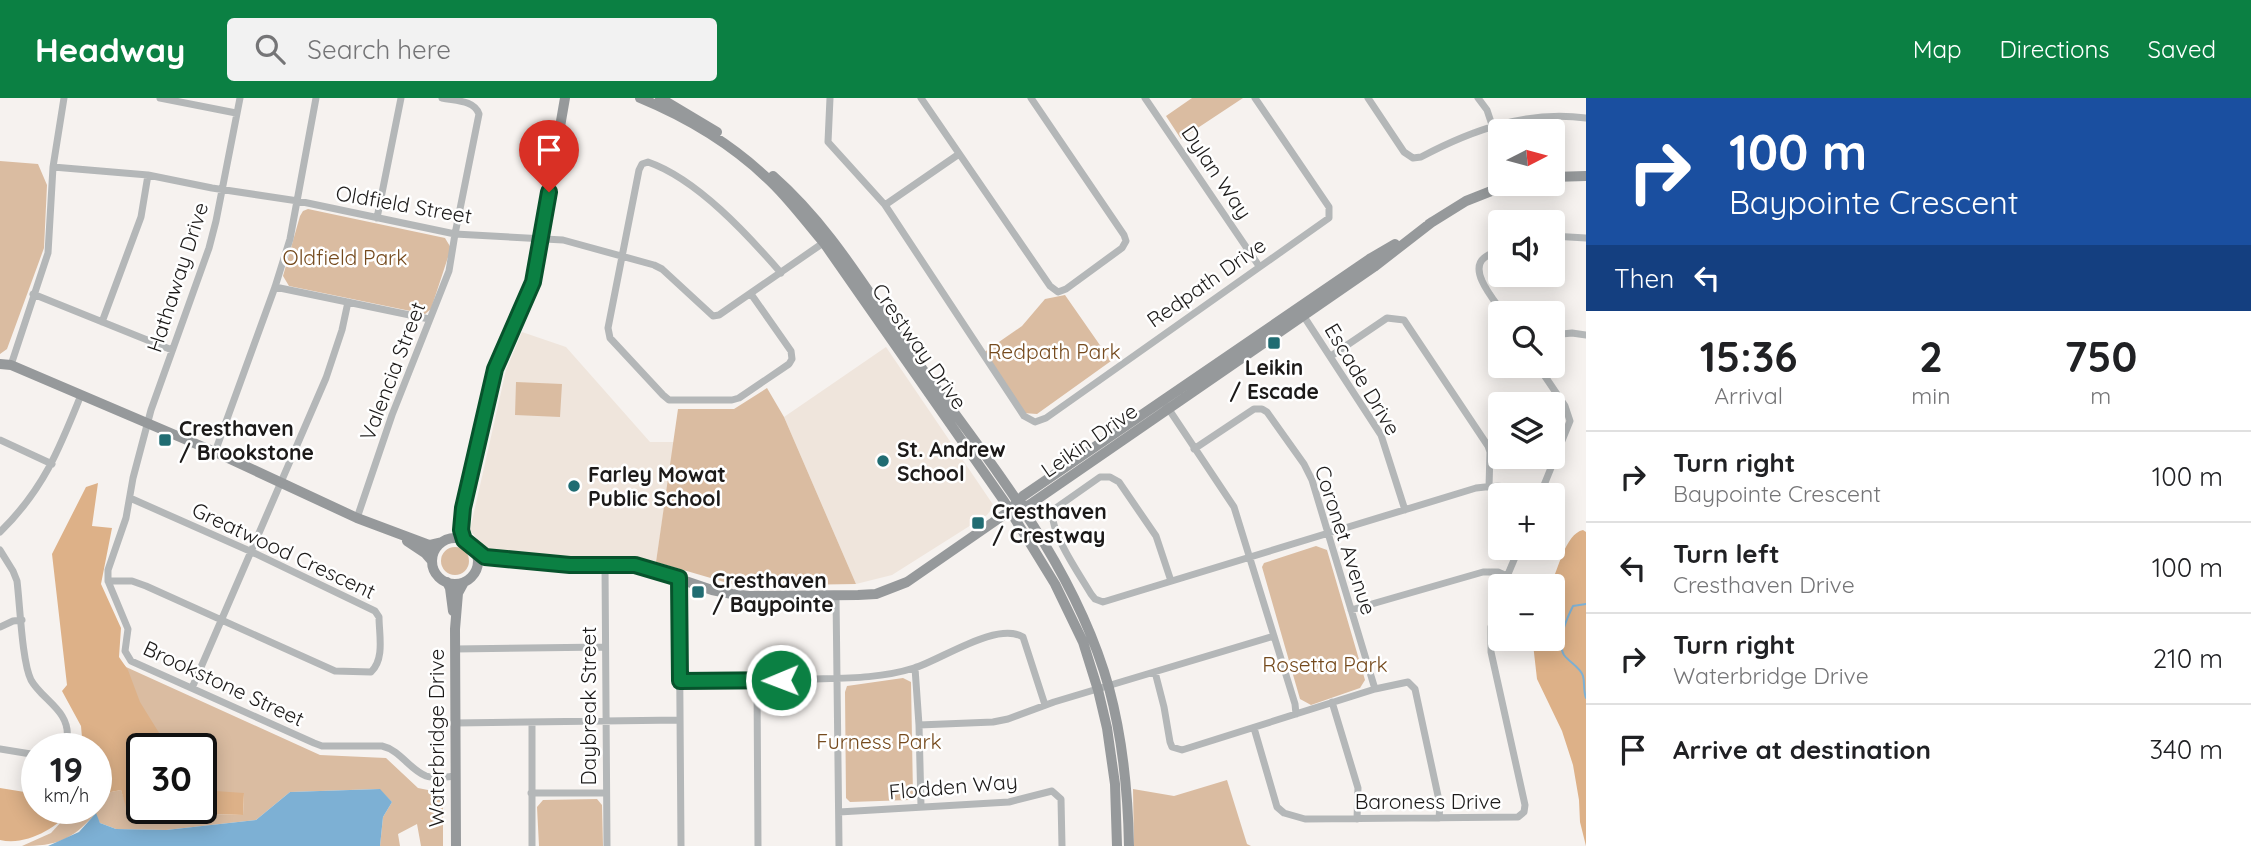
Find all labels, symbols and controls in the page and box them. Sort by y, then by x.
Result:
search box [227,18,717,81]
text: Headway [35,29,185,70]
icon: search [251,30,289,68]
text: Search here [307,33,451,66]
text: Map [1913,34,1962,64]
text: Directions [2000,34,2110,64]
text: Saved [2148,34,2216,64]
north arrow [1488,119,1564,196]
map controls [1488,119,1565,651]
pin [519,120,579,192]
street label: Dylan Way [1176,120,1258,224]
text: 100 m [1729,121,1867,182]
icon: right [1614,126,1705,217]
icon: arrive [530,131,568,169]
street label: Oldfield Street [334,179,474,229]
text: Baypointe Crescent [1729,182,2019,222]
street label: Hathaway Drive [140,199,214,355]
button: sound [1488,210,1565,287]
street label: Redpath Drive [1141,231,1271,333]
park label: Oldfield Park [283,244,407,270]
icon: left [1688,259,1726,297]
text: Then [1614,262,1674,295]
street label: Crestway Drive [867,278,973,414]
street label: Valencia Street [354,298,430,444]
button: search [1488,301,1565,378]
street label: Escade Drive [1319,318,1407,440]
text: 15:36 [1700,330,1798,383]
text: 2 [1919,330,1943,383]
text: 750 [2064,330,2137,383]
marker: Leikin / Escade [1266,335,1282,351]
park label: Redpath Park [987,338,1121,364]
place label: Leikin / Escade [1229,354,1319,404]
text: Arrival [1714,381,1783,410]
text: min [1911,381,1950,410]
text: m [2090,381,2111,410]
button: layers [1488,392,1565,469]
street label: Leikin Drive [1036,397,1142,483]
place label: Cresthaven / Brookstone [179,415,314,465]
marker: Cresthaven / Brookstone [157,432,173,448]
place label: St. Andrew School [897,436,1006,486]
text: Turn right [1673,446,1795,479]
marker: St. Andrew School [875,453,891,469]
icon: right [1614,458,1652,496]
text: 100 m [2152,460,2223,493]
place label: Farley Mowat Public School [588,461,726,511]
street label: Coronet Avenue [1310,462,1382,618]
marker: Farley Mowat Public School [566,478,582,494]
text: Baypointe Crescent [1673,479,1881,508]
button: + [1488,483,1565,560]
street label: Greatwood Crescent [188,496,380,604]
place label: Cresthaven / Crestway [992,498,1107,548]
marker: Cresthaven / Crestway [970,515,986,531]
text: Turn left [1673,537,1780,570]
icon: left [1614,549,1652,587]
text: 100 m [2152,551,2223,584]
place label: Cresthaven / Baypointe [712,567,834,617]
text: Cresthaven Drive [1673,570,1855,599]
button: − [1488,574,1565,651]
marker: Cresthaven / Baypointe [690,584,706,600]
street label: Daybreak Street [575,626,601,786]
text: Turn right [1673,628,1795,661]
street label: Brookstone Street [139,634,309,732]
icon: right [1614,640,1652,678]
text: 210 m [2153,642,2223,675]
position arrow [744,643,818,717]
street label: Waterbridge Drive [423,649,449,827]
park label: Rosetta Park [1262,651,1388,677]
text: Waterbridge Drive [1673,661,1869,690]
park label: Furness Park [816,728,942,754]
icon: arrive [1614,731,1652,769]
speed limit sign: 30 [126,733,217,824]
text: Arrive at destination [1673,733,1931,766]
text: 340 m [2149,733,2223,766]
text: 19 [50,747,83,791]
street label: Flodden Way [888,767,1018,805]
text: km/h [44,784,89,807]
street label: Baroness Drive [1355,788,1501,814]

